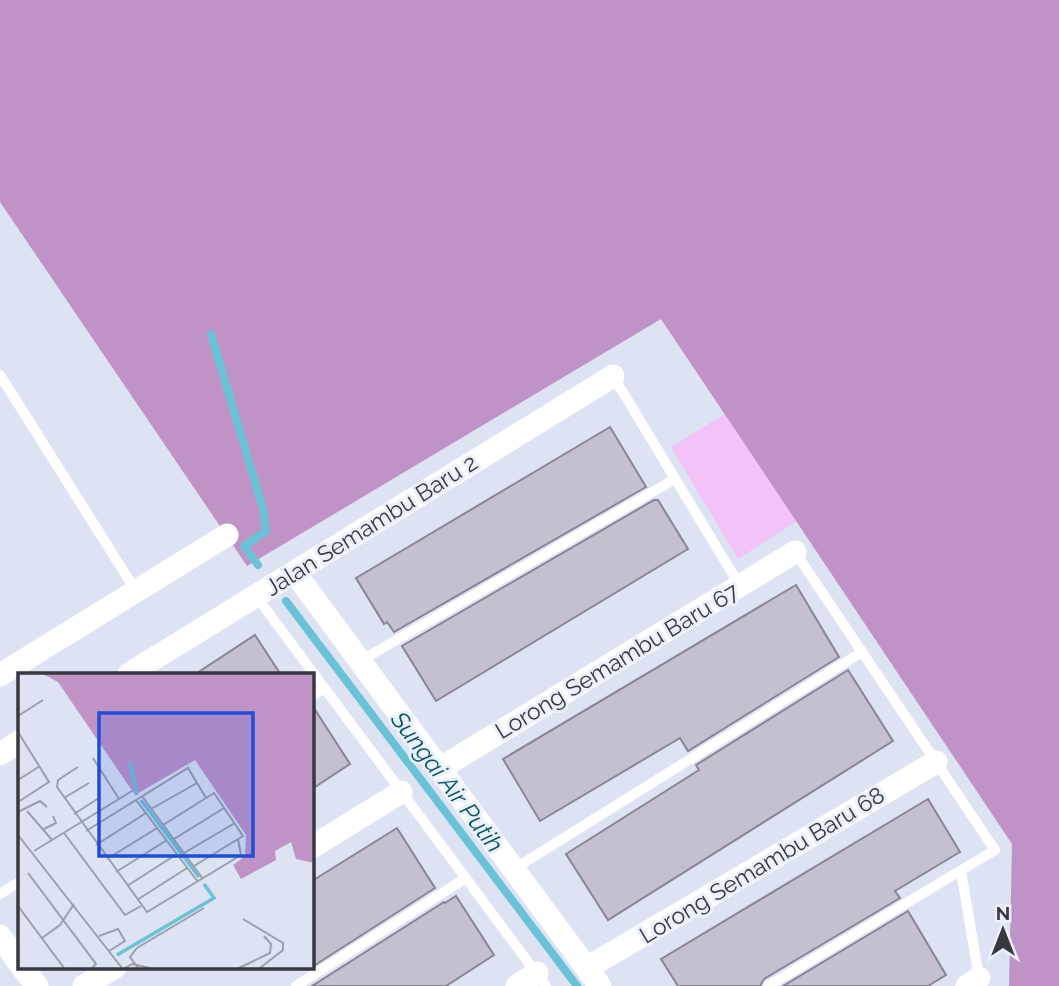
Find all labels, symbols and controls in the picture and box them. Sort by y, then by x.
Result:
street label: Jalan Semambu Baru 2 [260,448,482,601]
street label: Lorong Semambu Baru 67 [490,577,744,744]
inset map [18,673,313,968]
water label: Sungai Air Putih [384,705,510,858]
street label: Lorong Semambu Baru 68 [634,781,889,948]
north arrow [968,895,1038,965]
text: N [996,902,1010,924]

